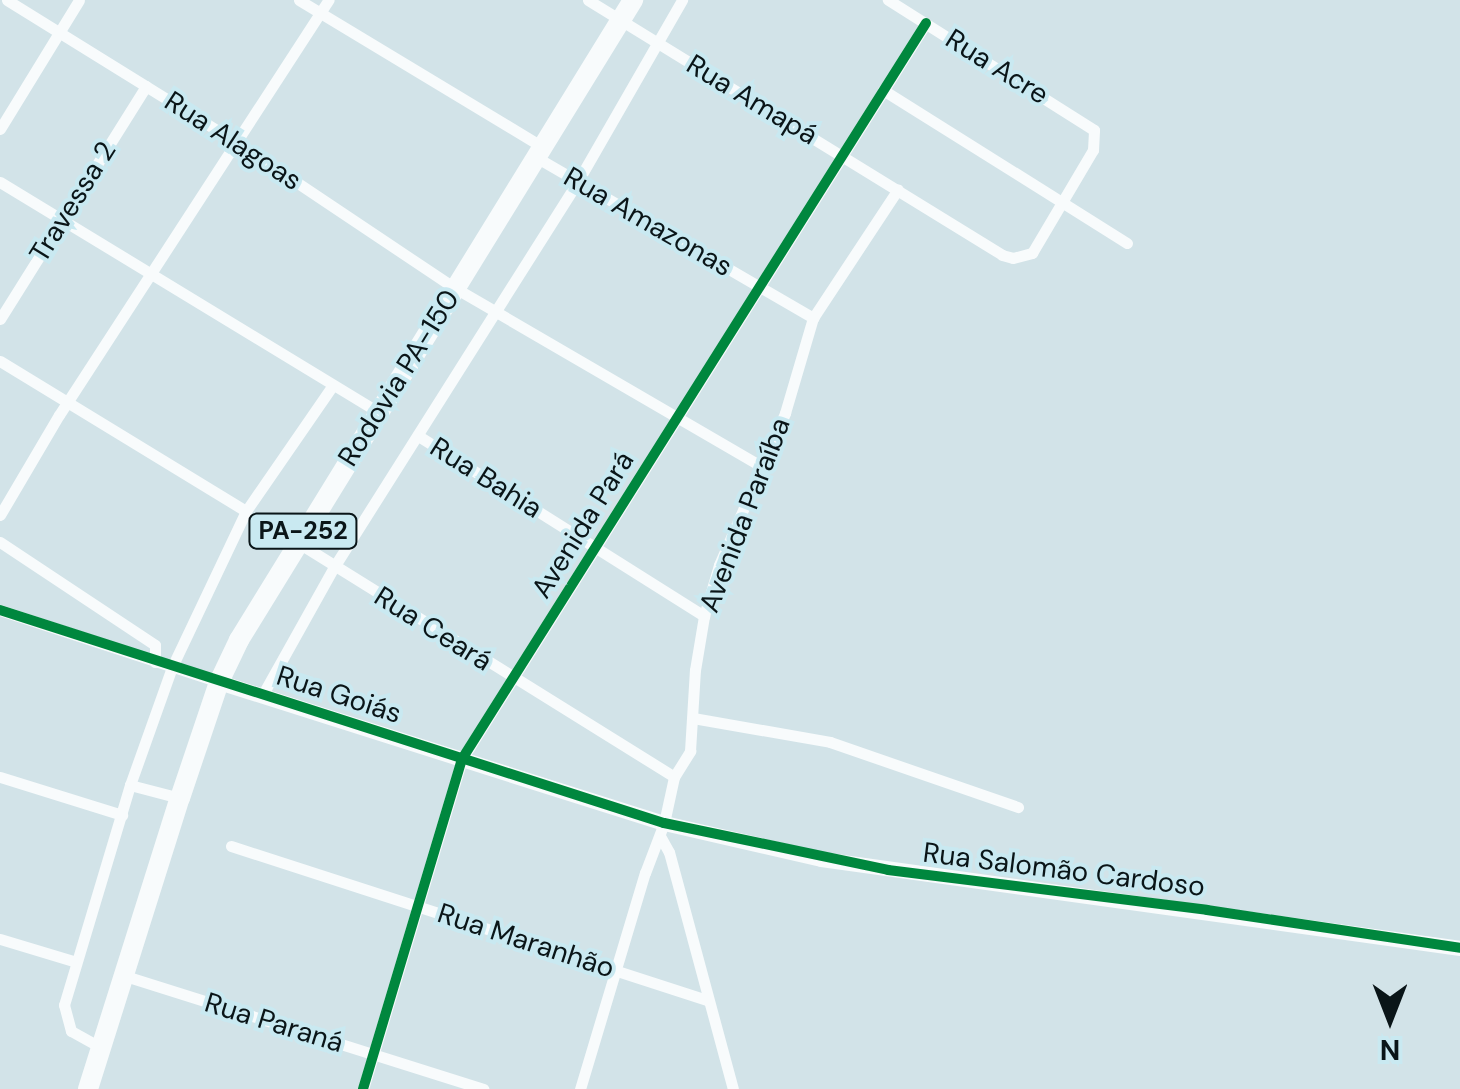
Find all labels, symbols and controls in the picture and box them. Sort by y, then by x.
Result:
street label: Rua Acre [939,22,1055,112]
street label: Rua Amapá [680,48,824,152]
street label: Rua Alagoas [158,84,308,198]
street label: Travessa 2 [23,135,123,269]
street label: Rua Amazonas [558,160,738,284]
street label: Rodovia PA-150 [331,284,467,472]
street label: Avenida Paraíba [692,413,798,617]
street label: Rua Bahia [424,430,548,526]
street label: Avenida Pará [525,445,641,605]
road number: PA-252 [248,511,358,551]
street label: Rua Ceará [368,580,498,678]
street label: Rua Goiás [272,659,406,731]
street label: Rua Salomão Cardoso [921,836,1207,904]
street label: Rua Maranhão [433,897,619,985]
north arrow [1340,969,1440,1069]
street label: Rua Paraná [201,986,347,1060]
text: N [1380,1031,1400,1068]

